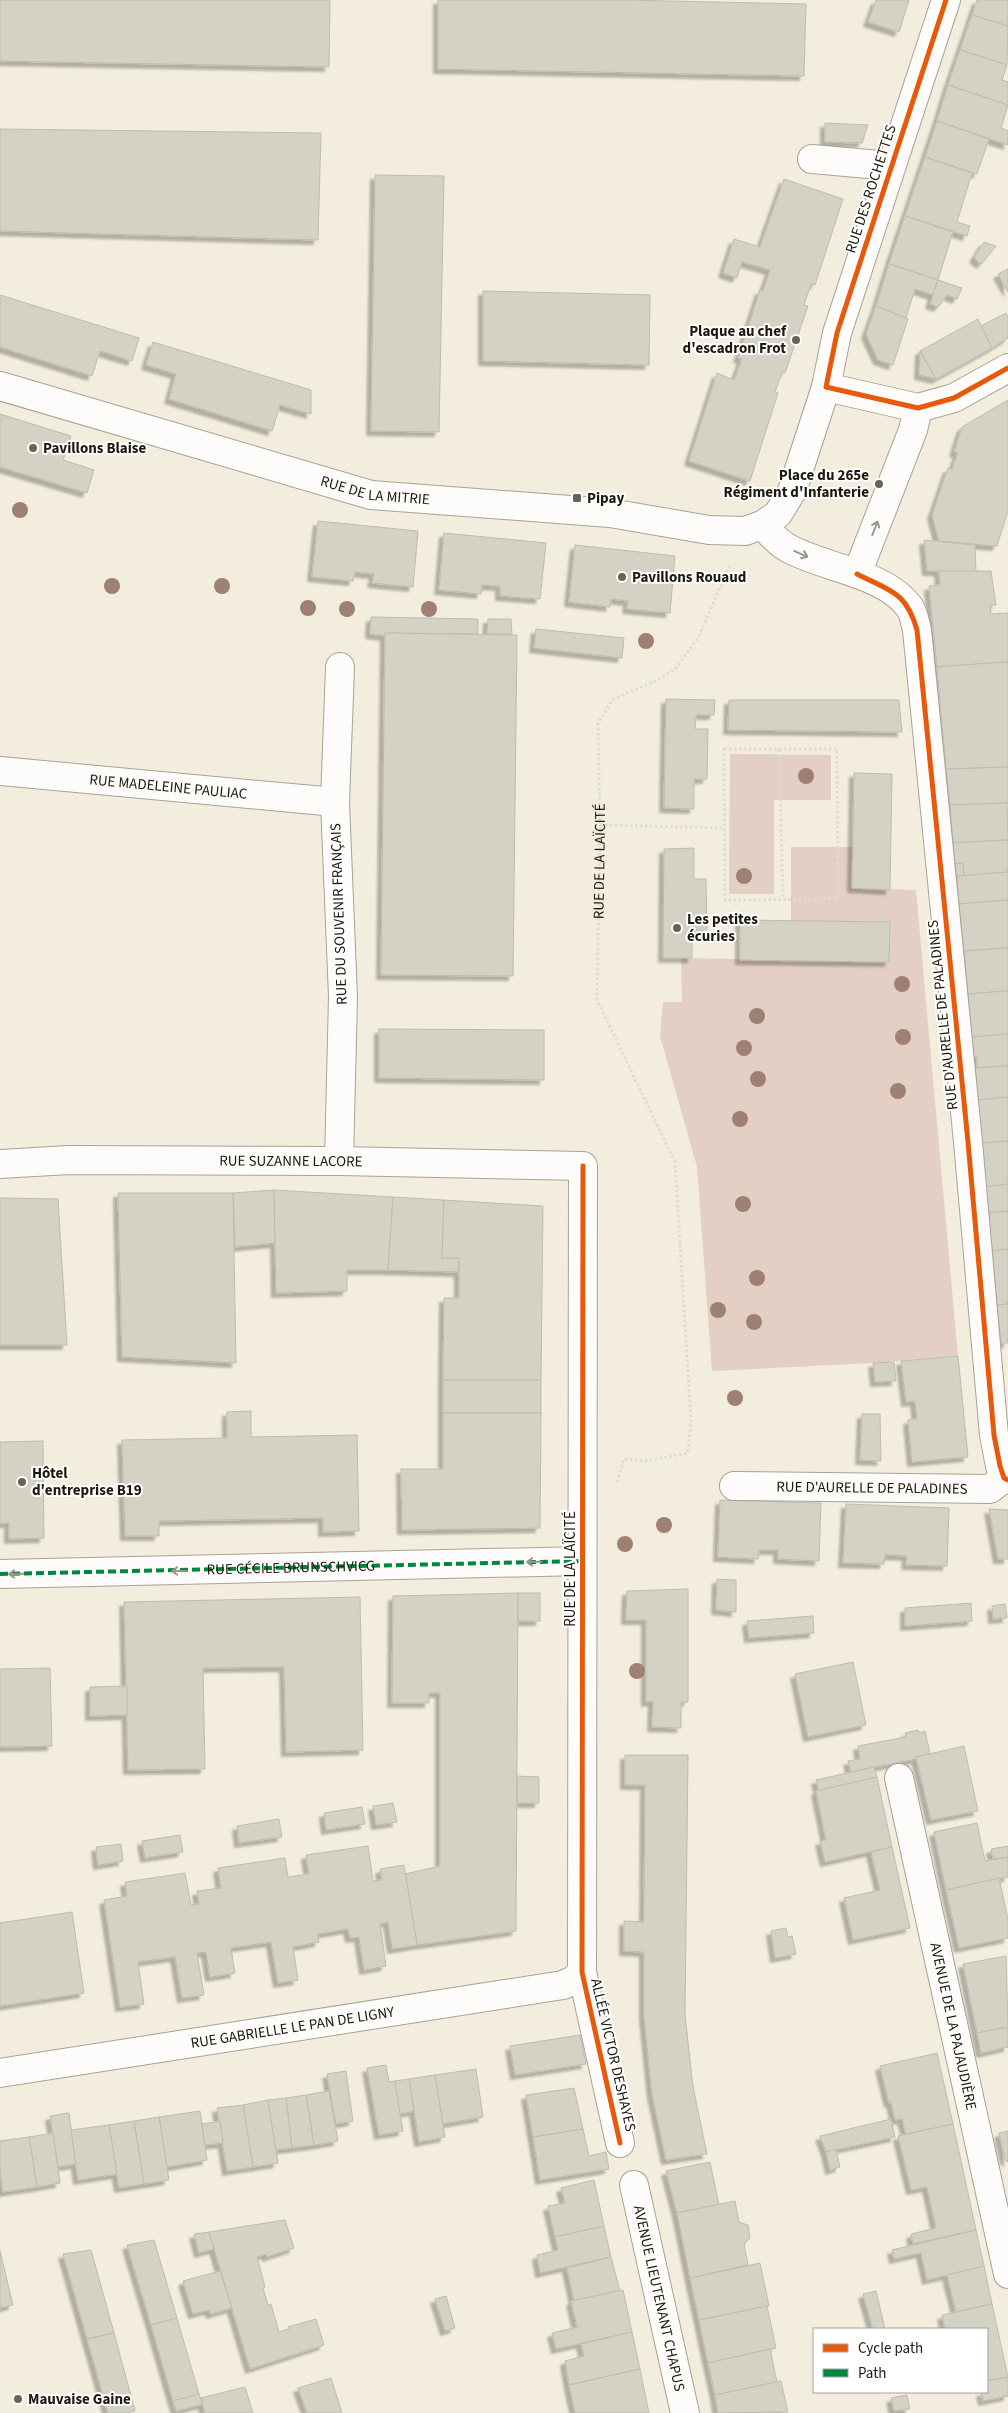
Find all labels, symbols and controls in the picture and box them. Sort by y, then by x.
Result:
street label: RUE DES ROCHETTES [840,122,902,256]
place label: Plaque au chef d'escadron Frot [683,321,787,359]
marker: Plaque au chef d'escadron Frot [790,334,802,346]
place label: Pavillons Blaise [43,438,147,459]
marker: Pavillons Blaise [27,442,39,454]
place label: Place du 265e Régiment d'Infanterie [724,465,869,503]
street label: RUE DE LA MITRIE [318,470,431,510]
marker: Place du 265e Régiment d'Infanterie [873,478,885,490]
place label: Pipay [587,488,624,509]
marker: Pipay [571,492,583,504]
one-way arrow [871,521,880,536]
one-way arrow [793,550,808,560]
place label: Pavillons Rouaud [632,567,746,588]
marker: Pavillons Rouaud [616,571,628,583]
street label: RUE MADELEINE PAULIAC [88,769,249,804]
street label: RUE DE LA LAÏCITÉ [588,803,611,919]
street label: RUE DU SOUVENIR FRANÇAIS [325,823,353,1005]
place label: Les petites écuries [687,909,758,947]
street label: RUE D'AURELLE DE PALADINES [923,919,963,1111]
marker: Les petites écuries [671,922,683,934]
street label: RUE SUZANNE LACORE [219,1150,363,1172]
place label: Hôtel d'entreprise B19 [32,1463,142,1501]
marker: Hôtel d'entreprise B19 [16,1476,28,1488]
street label: RUE D'AURELLE DE PALADINES [776,1476,968,1499]
street label: RUE DE LA LAÏCITÉ [560,1511,581,1627]
street label: RUE CÉCILE BRUNSCHVICG [206,1555,375,1580]
one-way arrow [526,1557,542,1567]
one-way arrow [171,1566,187,1575]
one-way arrow [8,1569,24,1579]
street label: AVENUE DE LA PAJAUDIÈRE [925,1940,982,2112]
street label: ALLÉE VICTOR DESHAYES [585,1976,641,2134]
street label: RUE GABRIELLE LE PAN DE LIGNY [189,2001,397,2054]
street label: AVENUE LIEUTENANT CHAPUS [628,2203,690,2393]
legend [813,2328,988,2393]
text: Cycle path [858,2338,923,2359]
text: Path [858,2363,886,2384]
place label: Mauvaise Gaine [28,2389,131,2410]
marker: Mauvaise Gaine [12,2393,24,2405]

